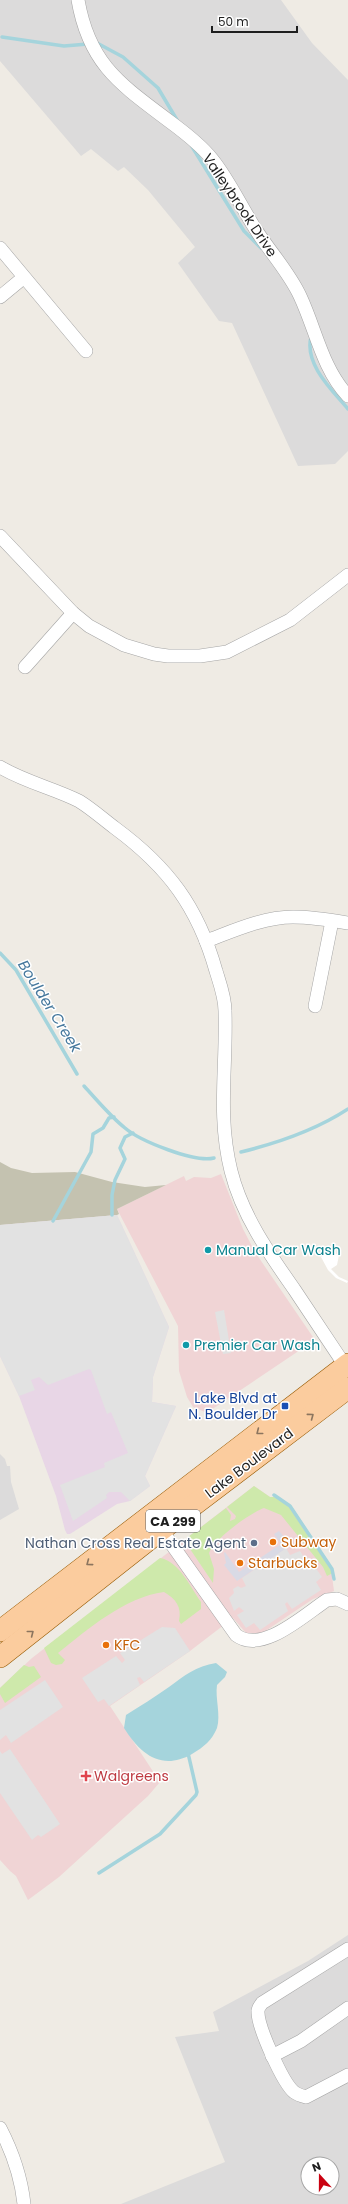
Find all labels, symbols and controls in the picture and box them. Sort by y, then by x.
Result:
scale bar [212,8,297,34]
text: 50 m [218,13,249,30]
street label: Valleybrook Drive [198,149,282,261]
water label: Boulder Creek [13,956,87,1057]
place label: Manual Car Wash [216,1240,341,1260]
marker: Manual Car Wash [203,1245,213,1255]
place label: Premier Car Wash [194,1335,320,1355]
marker: Premier Car Wash [181,1340,191,1350]
place label: Lake Blvd at N. Boulder Dr [188,1388,277,1424]
marker: Lake Blvd at N. Boulder Dr [280,1401,290,1411]
one-way arrow [306,1414,313,1421]
street label: Lake Boulevard [201,1423,297,1503]
one-way arrow [256,1428,263,1435]
road number: CA 299 [146,1510,200,1532]
place label: Subway [281,1532,337,1552]
place label: Nathan Cross Real Estate Agent [25,1533,246,1553]
marker: Subway [268,1537,278,1547]
marker: Nathan Cross Real Estate Agent [249,1538,259,1548]
place label: Starbucks [248,1553,317,1573]
one-way arrow [87,1558,94,1565]
marker: Starbucks [235,1558,245,1568]
one-way arrow [26,1631,33,1638]
place label: KFC [114,1635,140,1655]
marker: KFC [101,1640,111,1650]
place label: Walgreens [94,1766,169,1786]
marker: Walgreens [81,1771,91,1781]
north arrow [300,2156,340,2196]
text: N [310,2158,323,2176]

